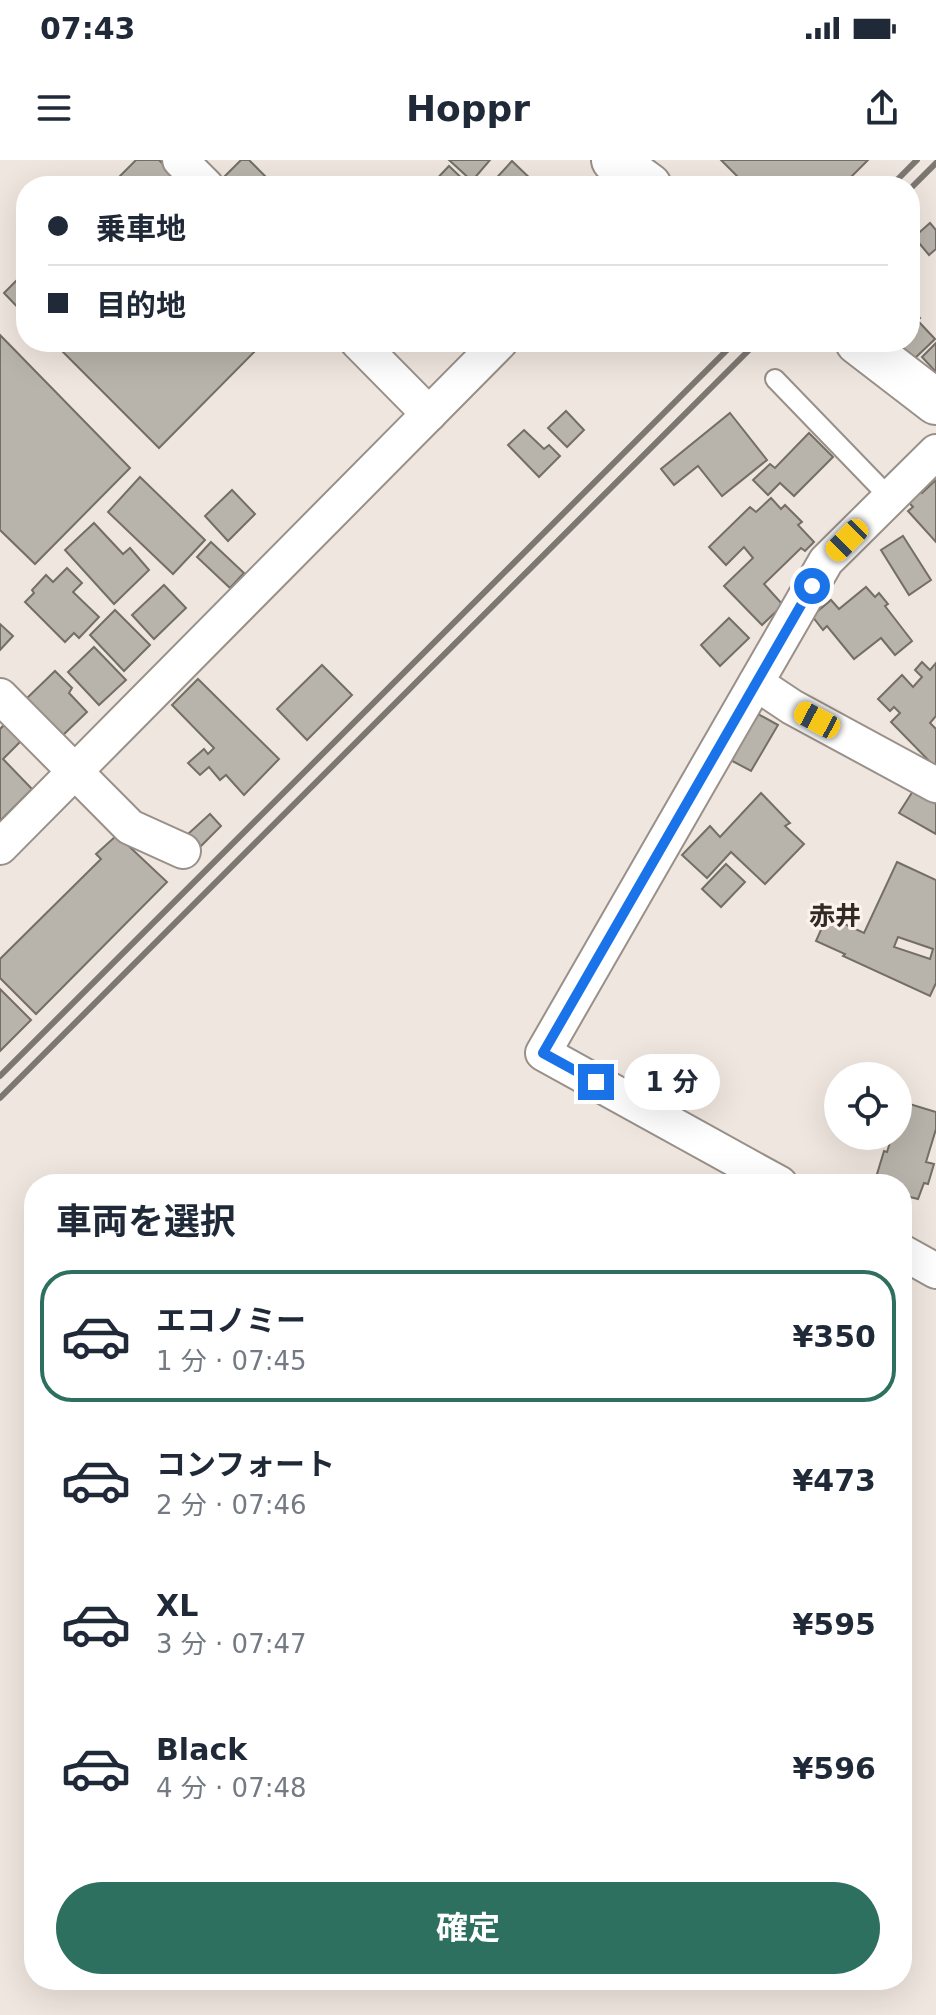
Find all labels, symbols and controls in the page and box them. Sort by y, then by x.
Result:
text: 07:43 [40,11,136,46]
icon: menu [32,86,76,130]
icon: share [860,86,904,130]
text: Hoppr [406,88,530,129]
text: 乗車地 [96,211,186,246]
text: 目的地 [96,288,186,323]
car [822,515,872,565]
route start [794,568,830,604]
car [790,698,844,742]
district label: 赤井 [809,901,861,931]
callout: 1 分 [624,1054,720,1110]
map controls [824,1062,912,1150]
button: locate [824,1062,912,1150]
route end [578,1064,614,1100]
text: 1 分 [645,1067,699,1097]
text: 車両を選択 [56,1201,236,1242]
icon: car [60,1300,132,1372]
text: エコノミー [156,1303,306,1338]
text: ¥350 [793,1319,876,1354]
text: 1 分 · 07:45 [156,1346,307,1376]
icon: car [60,1444,132,1516]
text: コンフォート [156,1447,335,1482]
text: ¥473 [793,1463,876,1498]
text: 2 分 · 07:46 [156,1490,307,1520]
icon: car [60,1588,132,1660]
text: XL [156,1588,198,1623]
text: ¥595 [793,1607,876,1642]
text: 3 分 · 07:47 [156,1629,307,1659]
icon: car [60,1732,132,1804]
text: Black [156,1732,247,1767]
text: ¥596 [793,1751,876,1786]
text: 4 分 · 07:48 [156,1773,307,1803]
button: 確定 [56,1882,880,1974]

